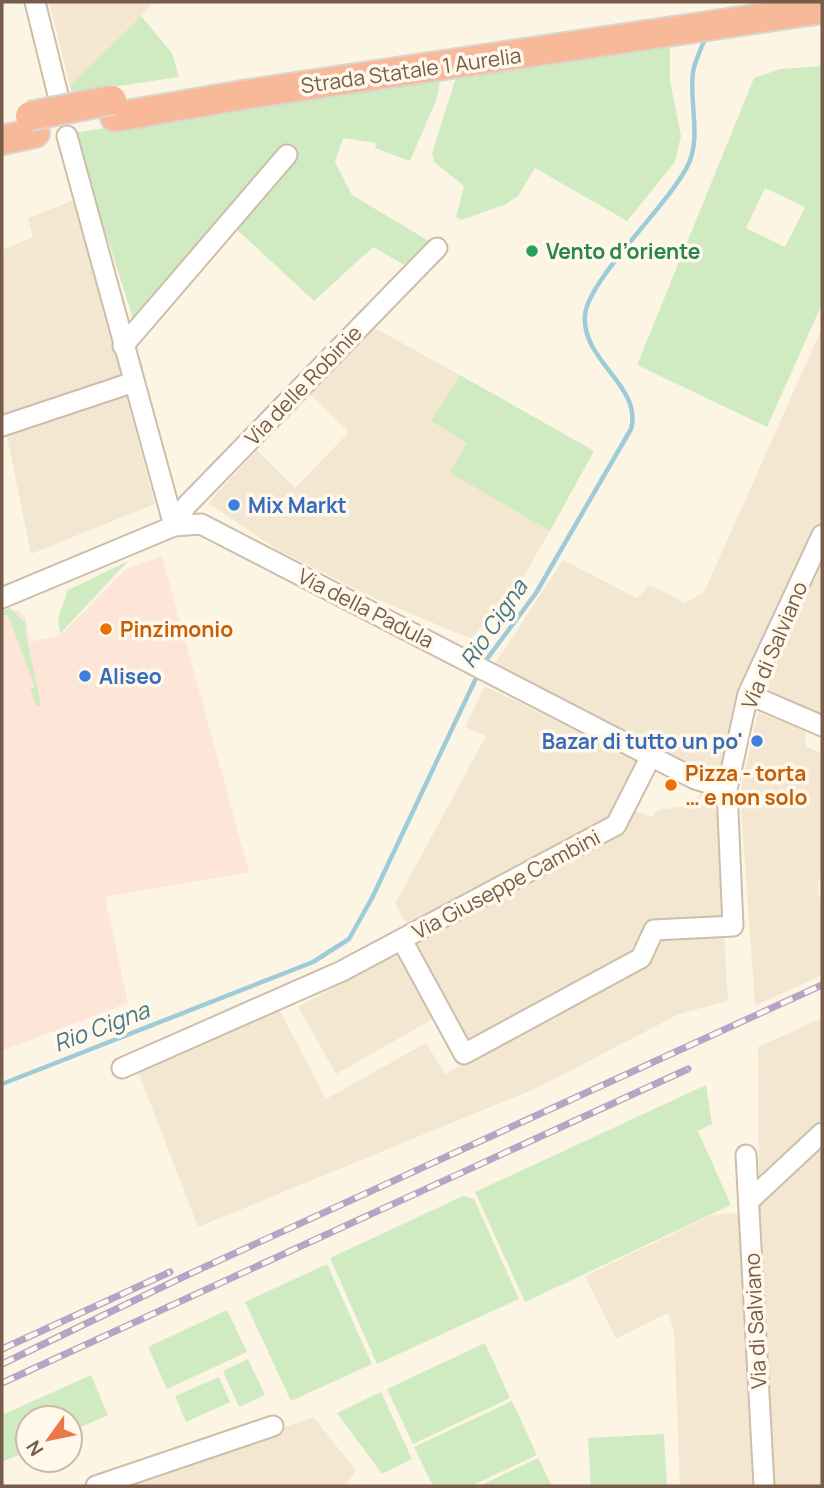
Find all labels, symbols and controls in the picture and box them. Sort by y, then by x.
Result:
street label: Strada Statale 1 Aurelia [299,41,523,99]
place label: Vento d’oriente [546,237,700,265]
marker: Vento d’oriente [524,243,540,259]
street label: Via delle Robinie [239,319,367,451]
place label: Mix Markt [248,491,347,519]
marker: Mix Markt [226,497,242,513]
street label: Via della Padula [293,562,439,654]
water label: Rio Cigna [452,572,535,673]
street label: Via di Salviano [735,577,813,713]
place label: Pinzimonio [120,615,233,643]
marker: Pinzimonio [98,621,114,637]
place label: Aliseo [99,662,162,690]
marker: Aliseo [77,668,93,684]
place label: Bazar di tutto un po' [542,727,743,755]
marker: Bazar di tutto un po' [749,733,765,749]
place label: Pizza - torta … e non solo [685,759,807,811]
marker: Pizza - torta … e non solo [663,777,679,793]
street label: Via Giuseppe Cambini [407,823,605,945]
water label: Rio Cigna [49,993,155,1059]
street label: Via di Salviano [737,1252,773,1390]
north arrow [14,1404,84,1474]
text: N [20,1435,49,1461]

